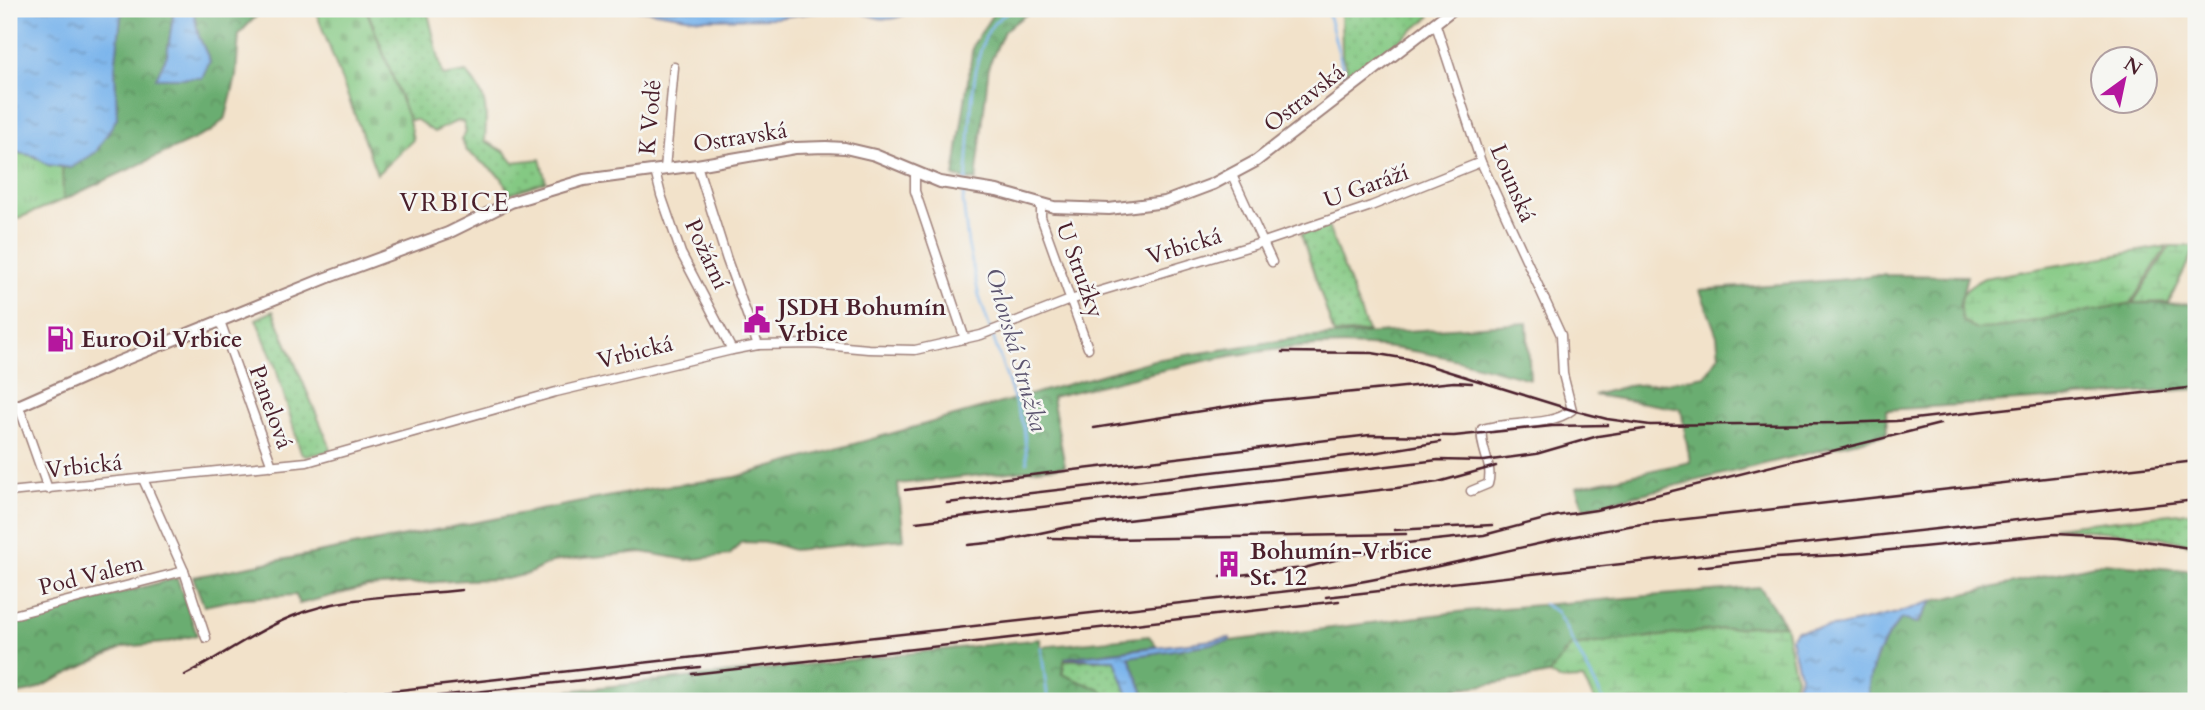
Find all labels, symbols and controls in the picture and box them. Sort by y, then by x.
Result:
north arrow [2090,46,2160,116]
text: N [2119,51,2147,82]
street label: Ostravská [1257,57,1351,139]
street label: K Vodě [631,78,669,156]
street label: Ostravská [691,114,789,160]
street label: Lounská [1483,139,1543,227]
street label: U Garáží [1319,156,1413,216]
district label: VRBICE [399,185,511,220]
street label: Požární [677,214,737,294]
street label: U Stružky [1048,218,1112,322]
street label: Vrbická [1143,220,1225,272]
water label: Orlovská Stružka [977,264,1055,436]
place label: JSDH Bohumín Vrbice [775,292,946,349]
public building icon: JSDH Bohumín Vrbice [742,305,772,335]
fuel station icon: EuroOil Vrbice [45,324,75,354]
place label: EuroOil Vrbice [81,324,243,355]
street label: Vrbická [594,328,676,376]
street label: Panelová [242,361,300,453]
street label: Vrbická [44,447,124,485]
place label: Bohumín-Vrbice St. 12 [1250,536,1432,593]
street label: Pod Valem [35,547,147,603]
building icon: Bohumín-Vrbice St. 12 [1214,549,1244,579]

